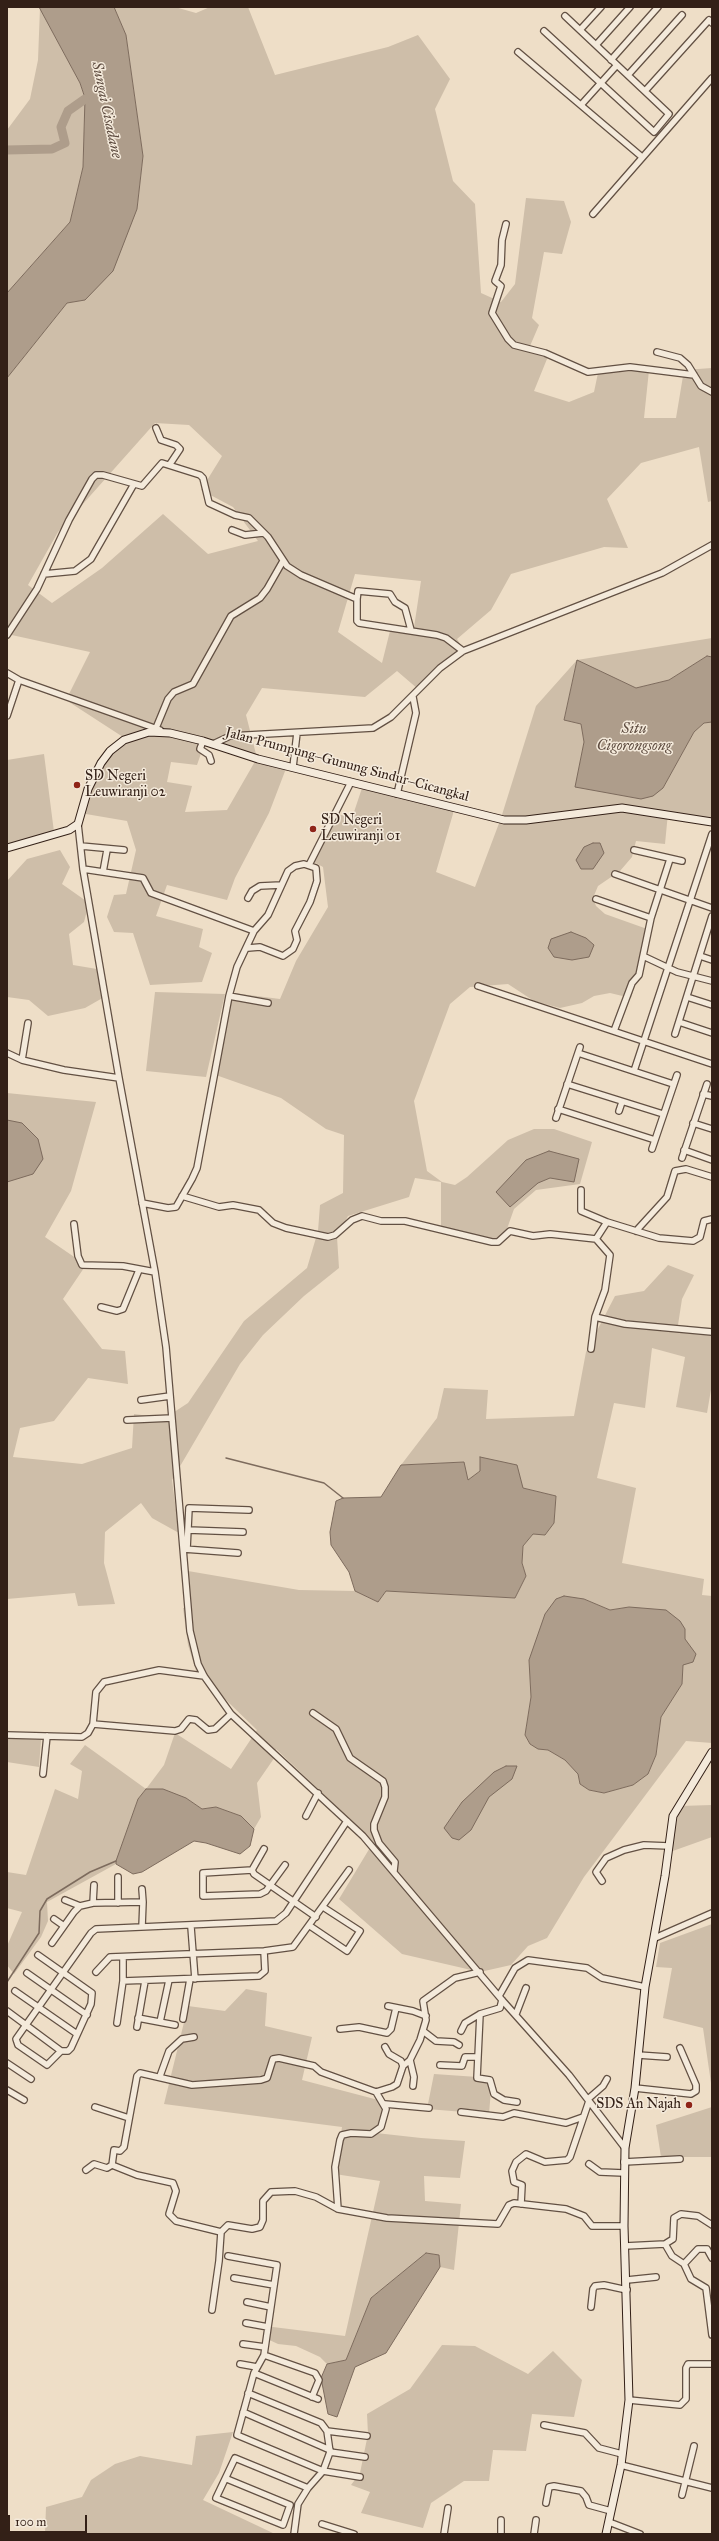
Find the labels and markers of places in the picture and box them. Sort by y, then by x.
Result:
place label: SD Negeri Leuwiranji 02 [85,769,166,802]
marker: SD Negeri Leuwiranji 02 [72,780,82,790]
place label: SD Negeri Leuwiranji 01 [321,813,400,846]
marker: SD Negeri Leuwiranji 01 [308,824,318,834]
place label: SDS An Najah [596,2097,681,2113]
marker: SDS An Najah [684,2100,694,2110]

